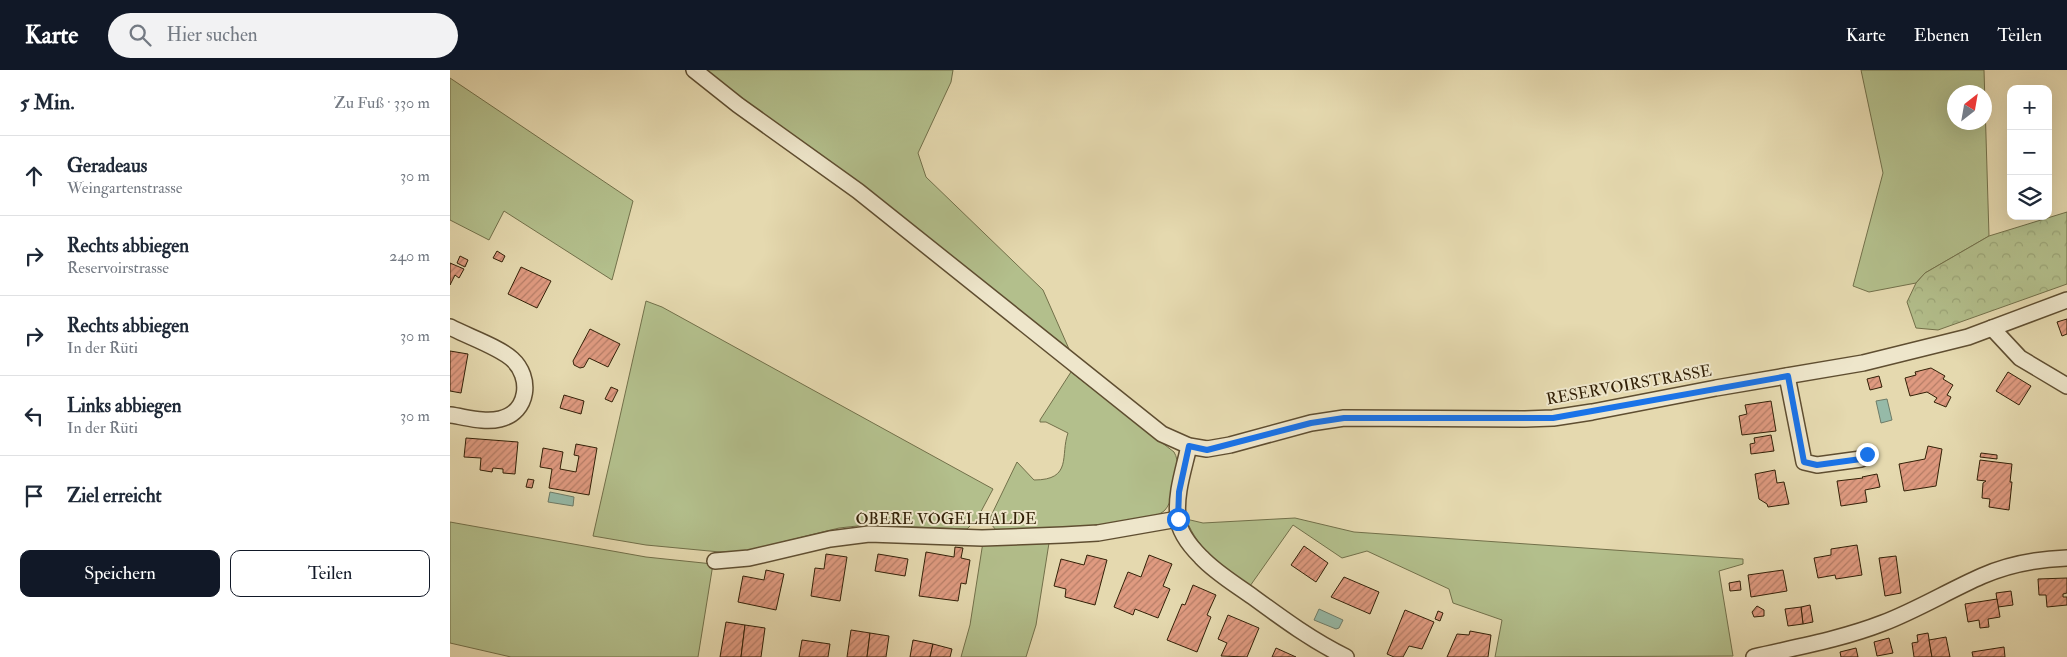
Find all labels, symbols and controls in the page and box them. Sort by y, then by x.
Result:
search box [108,13,458,58]
text: Karte [25,20,78,51]
icon: search [126,21,154,49]
text: Hier suchen [166,23,258,47]
text: Karte [1846,24,1886,47]
text: Ebenen [1914,24,1969,47]
text: Teilen [1997,24,2042,47]
north arrow [1947,85,1992,130]
map controls [2007,85,2052,220]
button: + [2007,85,2052,130]
text: 5 Min. [20,89,74,116]
text: Zu Fuß · 330 m [334,93,430,113]
button: − [2007,130,2052,175]
text: Geradeaus [67,154,147,178]
icon: ahead [20,162,48,190]
text: 30 m [400,166,430,186]
button: layers [2007,175,2052,220]
text: Weingartenstrasse [67,178,182,198]
text: Rechts abbiegen [67,234,189,258]
icon: right [20,242,48,270]
text: 240 m [389,246,430,266]
text: Reservoirstrasse [67,258,169,278]
text: Rechts abbiegen [67,314,189,338]
icon: right [20,322,48,350]
text: 30 m [400,326,430,346]
text: In der Rüti [67,338,138,358]
street label: RESERVOIRSTRASSE [1545,361,1713,409]
text: Links abbiegen [67,394,181,418]
icon: left [20,402,48,430]
text: 30 m [400,406,430,426]
text: In der Rüti [67,418,138,438]
route end [1856,443,1879,466]
icon: arrive [20,482,48,510]
text: Ziel erreicht [67,484,162,508]
route start [1167,508,1190,531]
street label: OBERE VOGELHALDE [856,509,1036,529]
button: Speichern [20,550,220,597]
button: Teilen [230,550,430,597]

